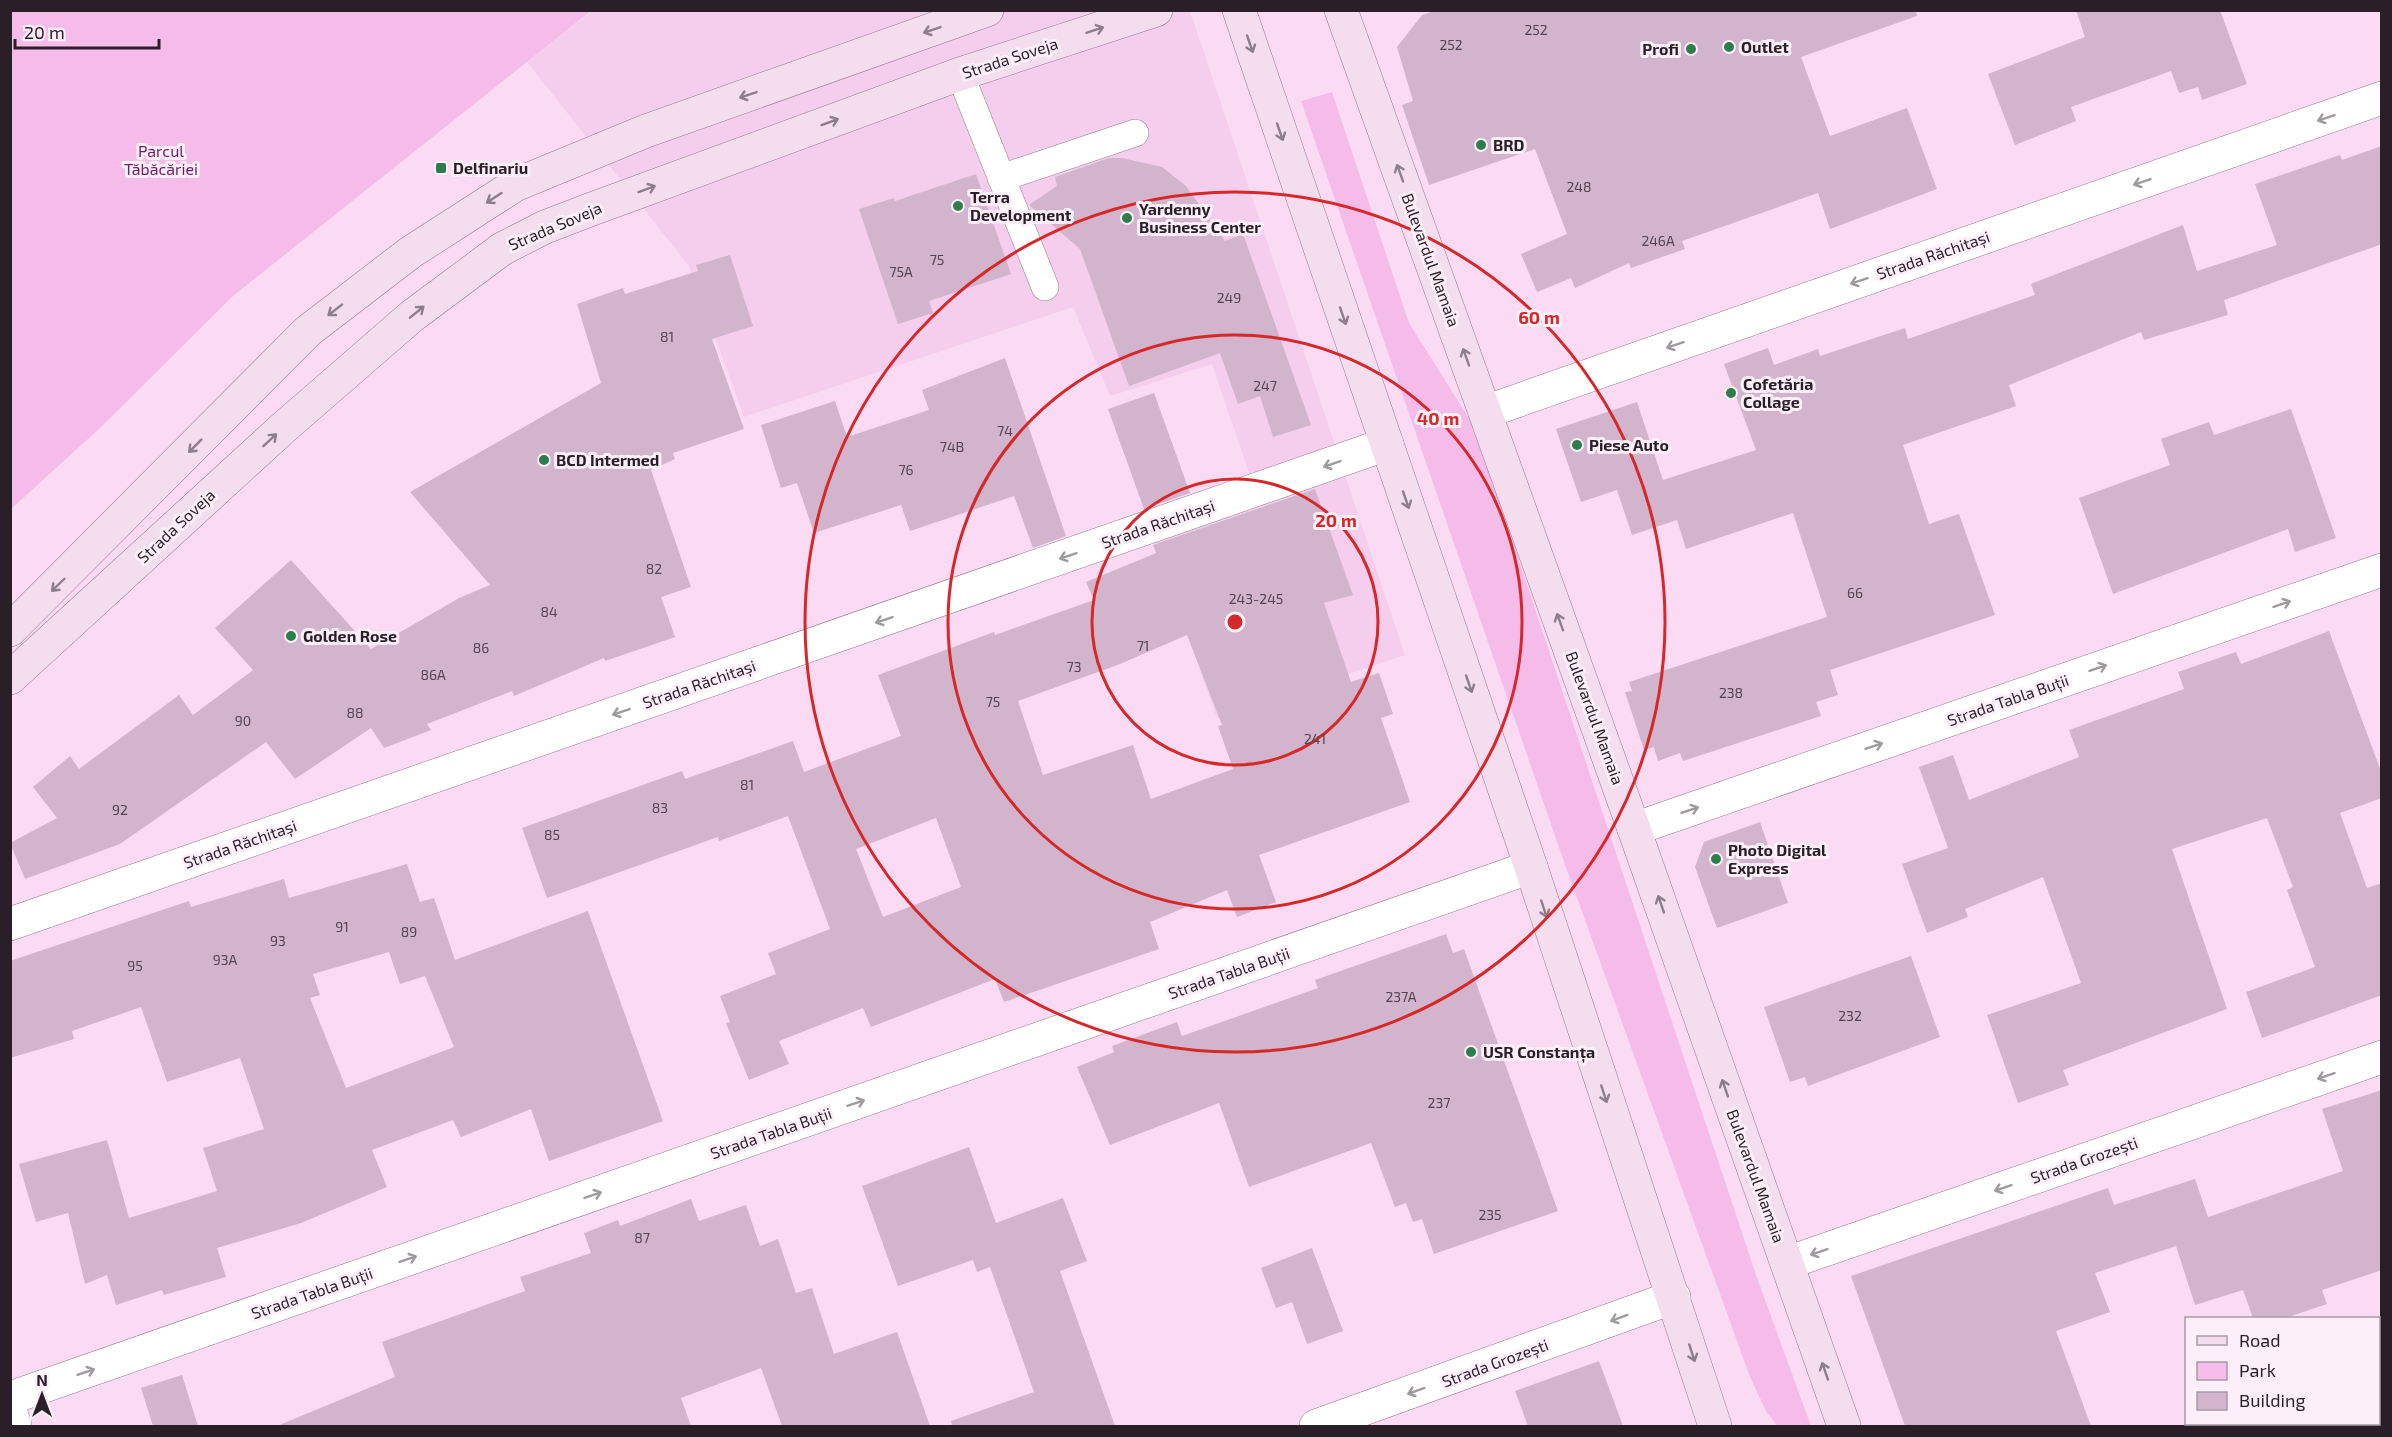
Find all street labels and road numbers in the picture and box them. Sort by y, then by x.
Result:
street label: Strada Soveja [960,33,1060,83]
street label: Bulevardul Mamaia [1399,191,1464,329]
street label: Strada Soveja [505,197,605,255]
street label: Strada Răchitași [1874,226,1993,285]
street label: Strada Soveja [133,485,219,567]
street label: Strada Răchitași [1099,495,1218,554]
street label: Bulevardul Mamaia [1563,649,1628,787]
street label: Strada Răchitași [640,655,759,714]
street label: Strada Tabla Buții [1945,670,2072,731]
street label: Strada Răchitași [181,815,300,874]
street label: Strada Tabla Buții [1166,943,1293,1004]
street label: Strada Tabla Buții [708,1103,835,1164]
street label: Bulevardul Mamaia [1724,1107,1789,1245]
street label: Strada Grozești [2028,1132,2141,1189]
street label: Strada Tabla Buții [249,1263,376,1324]
street label: Strada Grozești [1439,1334,1551,1392]

